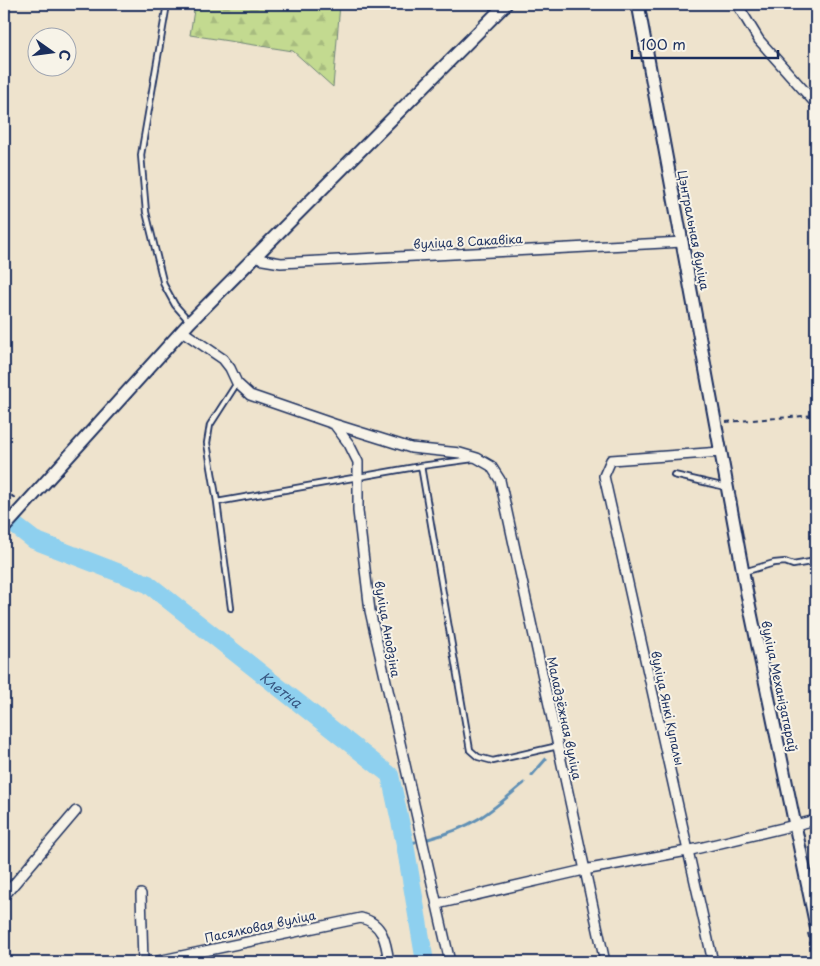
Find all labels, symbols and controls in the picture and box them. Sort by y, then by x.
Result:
north arrow [28,28,78,78]
scale bar [632,28,779,60]
text: 100 m [640,32,686,55]
text: С [54,48,77,63]
street label: Цэнтральная вуліца [674,168,715,292]
street label: вуліца 8 Сакавіка [413,229,524,253]
street label: вуліца Анодзіна [371,579,405,679]
street label: вуліца Механізатараў [757,619,803,753]
street label: вуліца Янкі Купалы [647,649,689,767]
street label: Маладзёжная вуліца [543,655,587,782]
water label: Клетна [256,666,308,713]
street label: Пасялковая вуліца [203,905,318,947]

